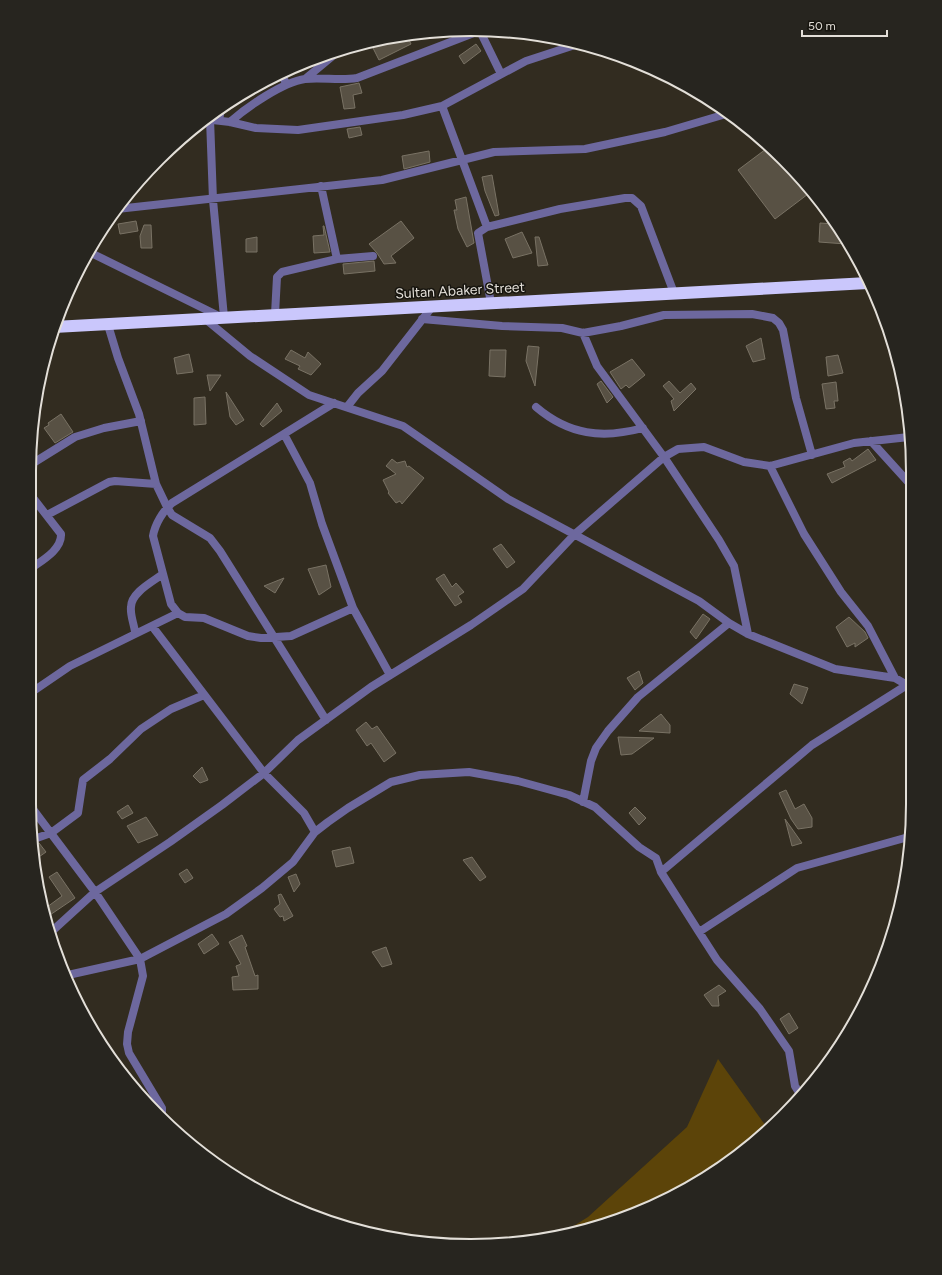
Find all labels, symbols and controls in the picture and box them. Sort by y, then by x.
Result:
scale bar [802,12,887,38]
text: 50 m [808,19,836,33]
street label: Sultan Abaker Street [395,279,525,302]

